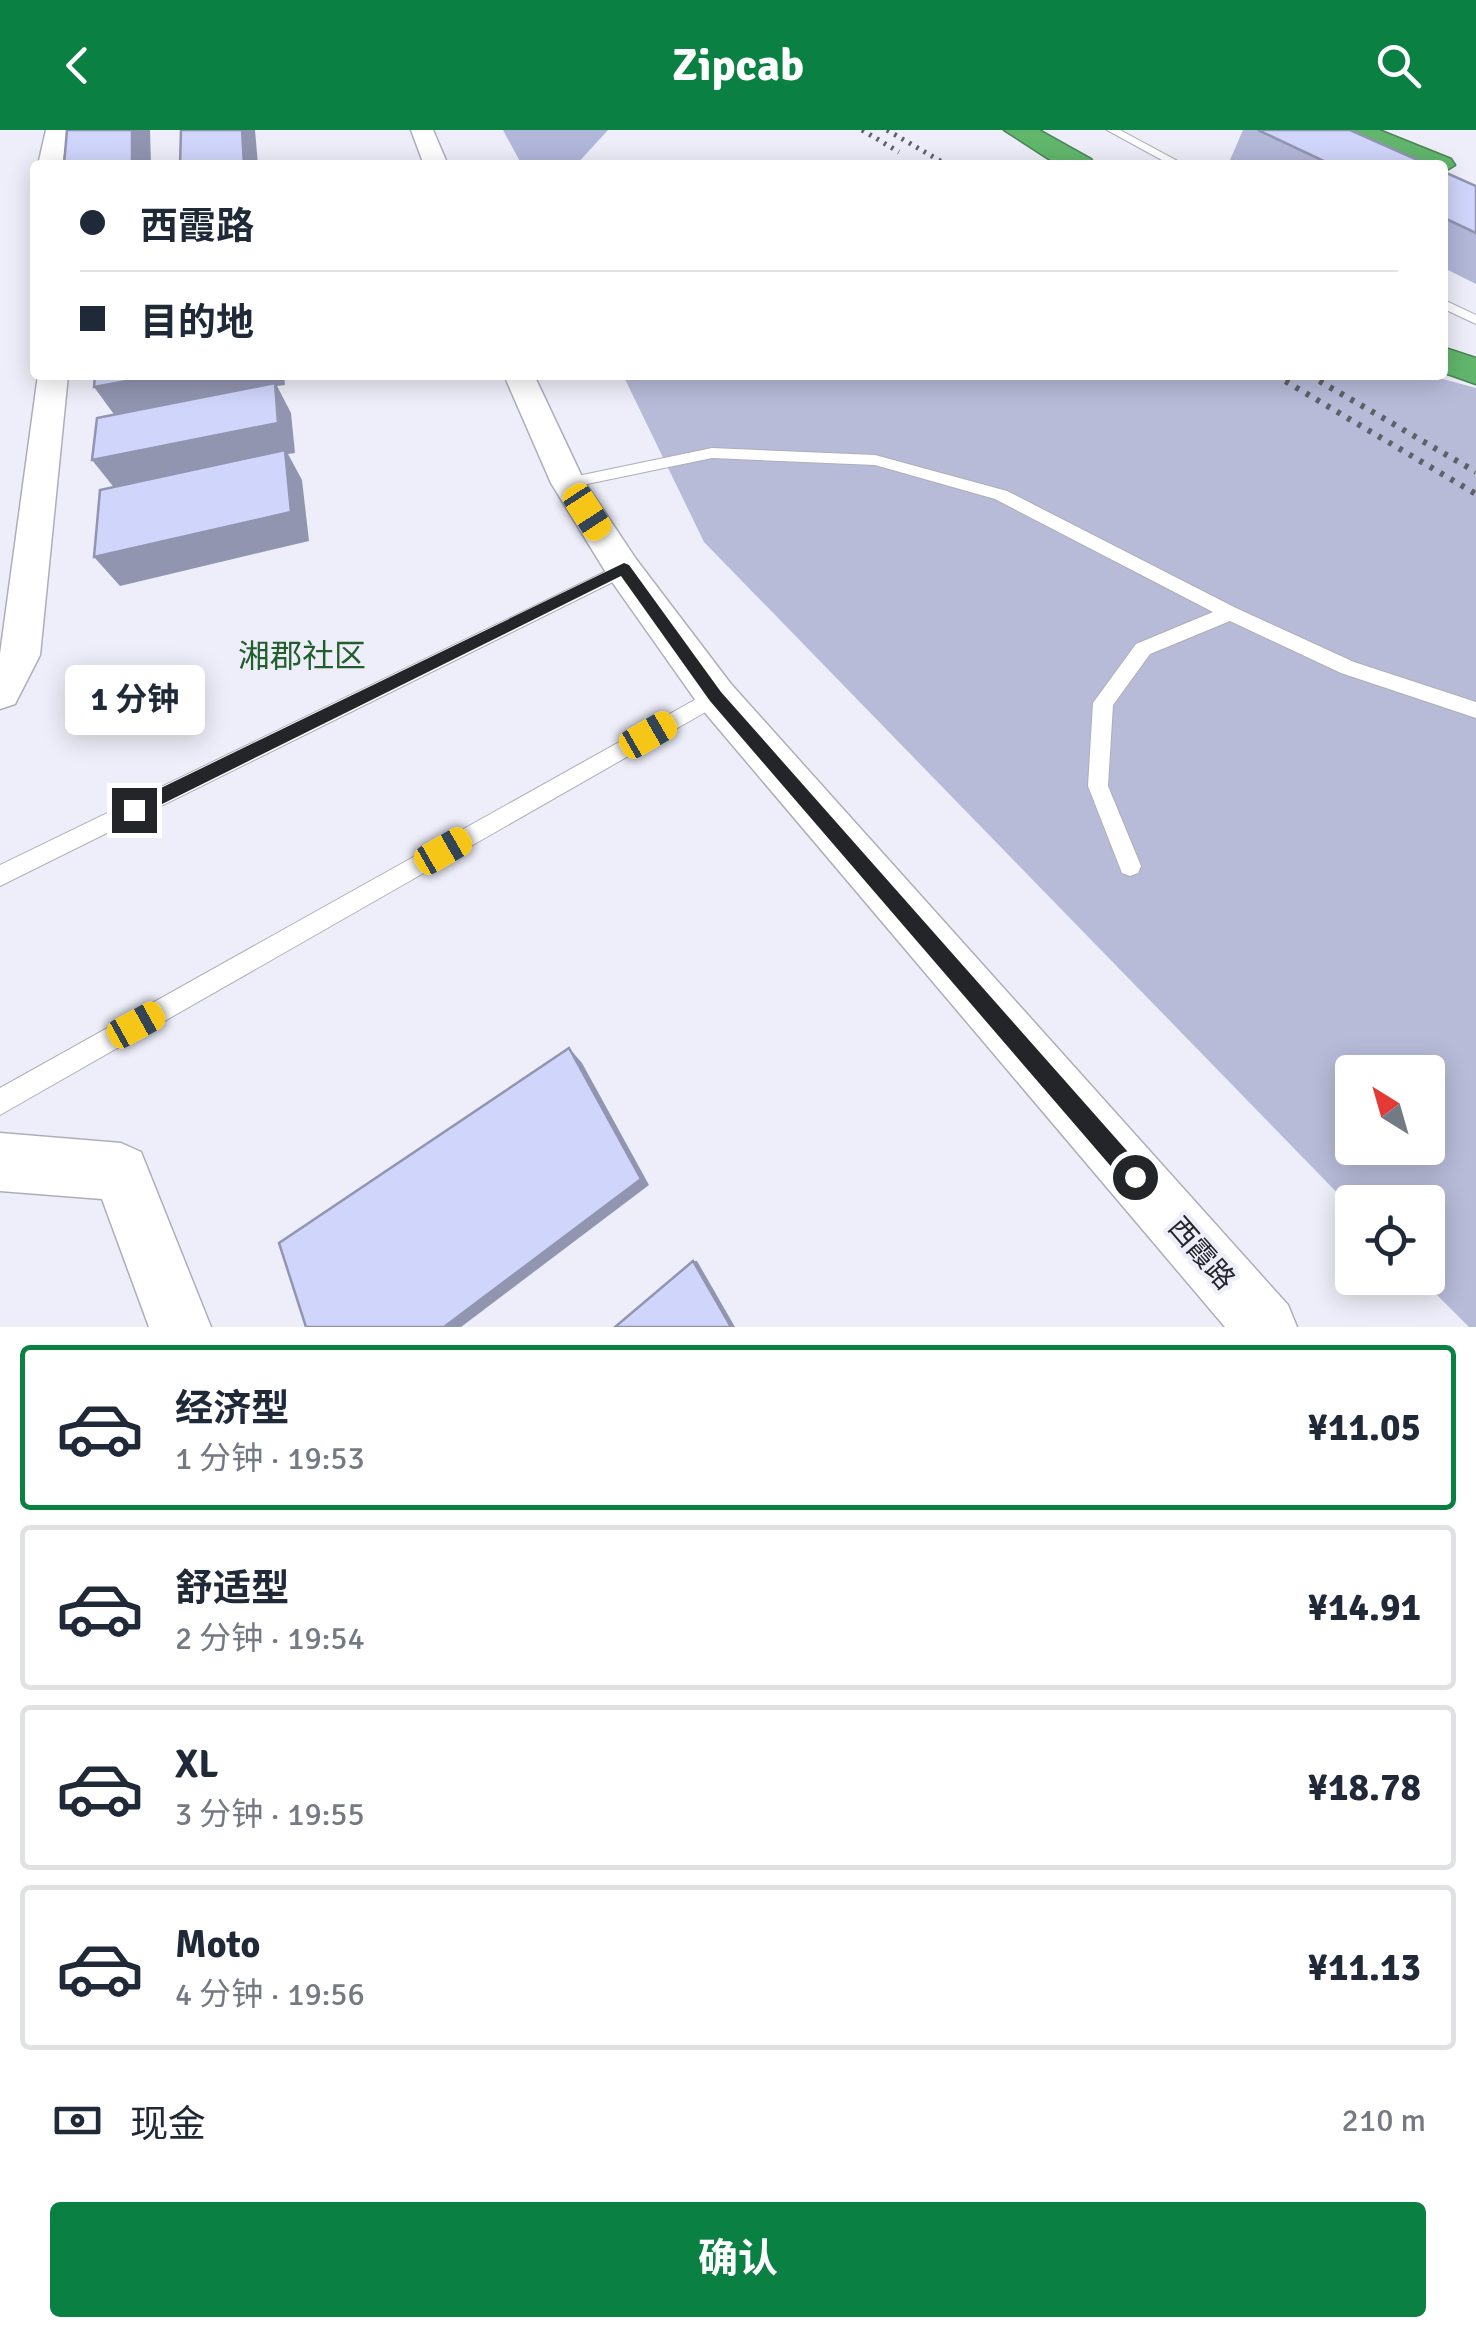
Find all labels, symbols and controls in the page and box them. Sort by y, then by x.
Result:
icon: back [50,38,105,93]
text: Zipcab [672,38,804,93]
icon: search [1371,38,1426,93]
text: 西霞路 [140,203,254,250]
text: 目的地 [140,299,254,346]
car [558,479,616,545]
district label: 湘郡社区 [238,637,366,676]
callout: 1 分钟 [64,665,204,735]
text: 1 分钟 [91,680,179,719]
car [615,707,681,763]
route end [112,788,157,833]
car [410,823,476,879]
car [102,997,170,1053]
north arrow [1335,1055,1445,1165]
map controls [1335,1055,1445,1295]
route start [1113,1155,1158,1200]
button: locate [1335,1185,1445,1295]
street label: 西霞路 [1161,1211,1242,1297]
icon: car [55,1383,145,1473]
text: 经济型 [175,1385,289,1432]
text: ¥11.05 [1308,1404,1421,1451]
text: 1 分钟 · 19:53 [175,1439,365,1478]
icon: car [55,1563,145,1653]
text: 舒适型 [175,1565,289,1612]
text: ¥14.91 [1308,1584,1421,1631]
text: 2 分钟 · 19:54 [175,1619,365,1658]
text: XL [175,1741,218,1788]
icon: car [55,1743,145,1833]
text: ¥18.78 [1308,1764,1421,1811]
text: 3 分钟 · 19:55 [175,1795,365,1834]
text: Moto [175,1921,260,1968]
icon: car [55,1923,145,2013]
text: ¥11.13 [1308,1944,1421,1991]
text: 4 分钟 · 19:56 [175,1975,365,2014]
icon: cash [50,2093,105,2148]
text: 现金 [130,2101,206,2148]
text: 210 m [1342,2101,1426,2140]
button: 确认 [50,2202,1426,2317]

